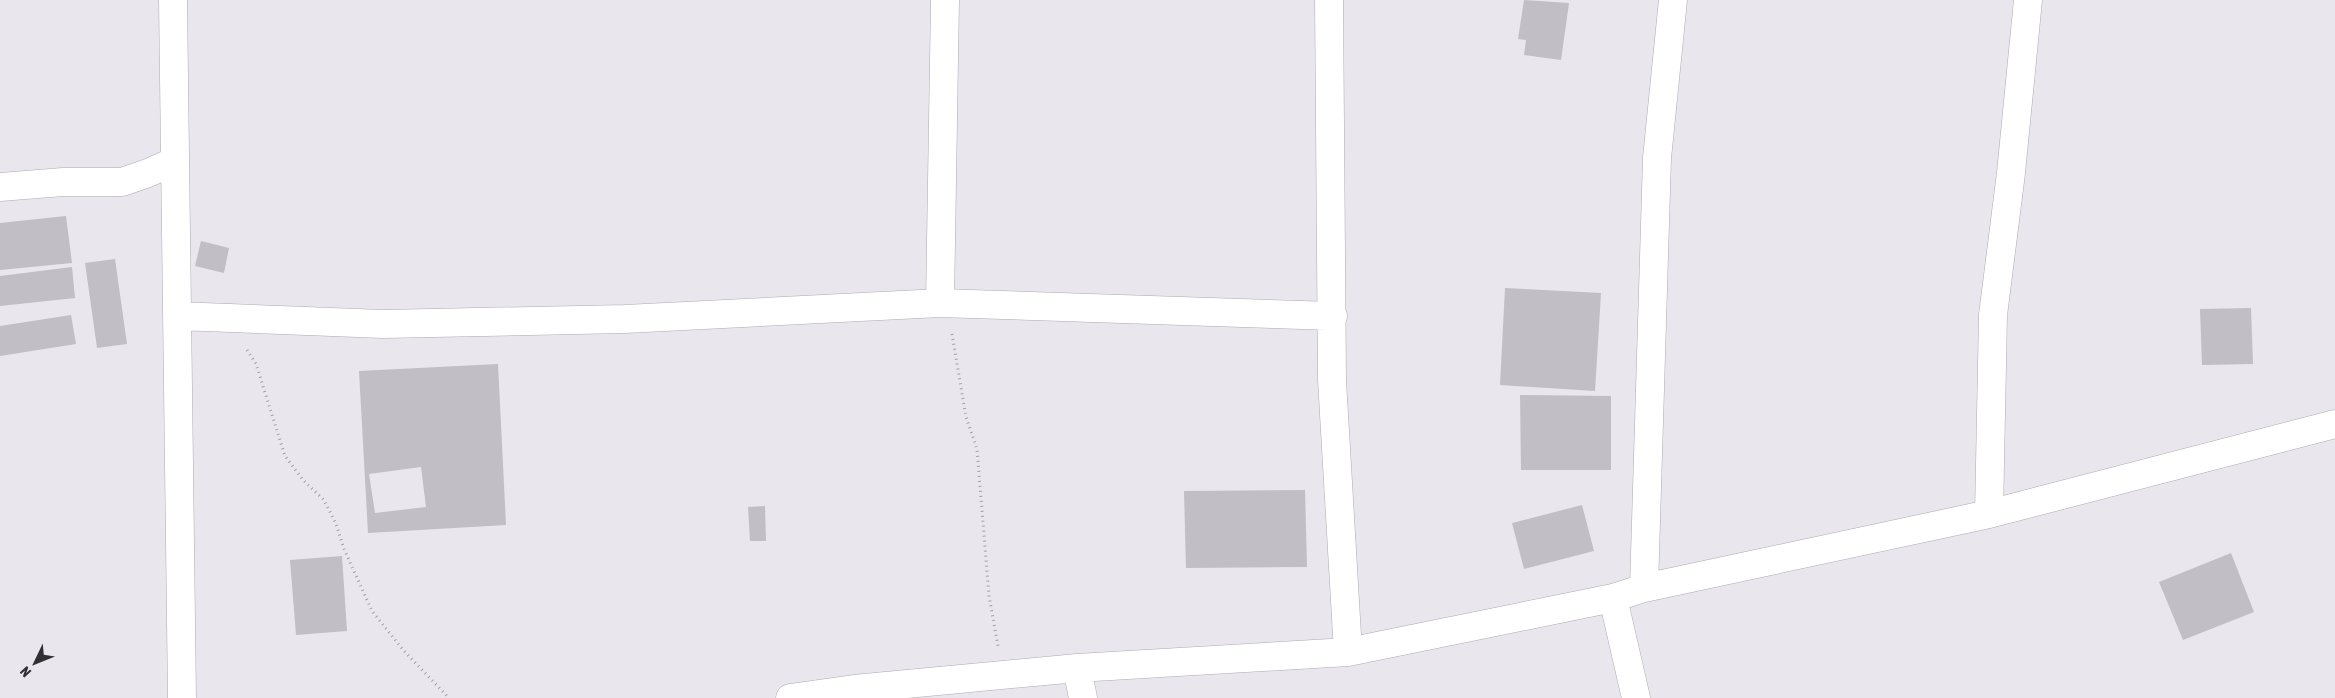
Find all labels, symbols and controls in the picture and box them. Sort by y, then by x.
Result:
north arrow [10,638,60,688]
text: N [17,663,34,680]

